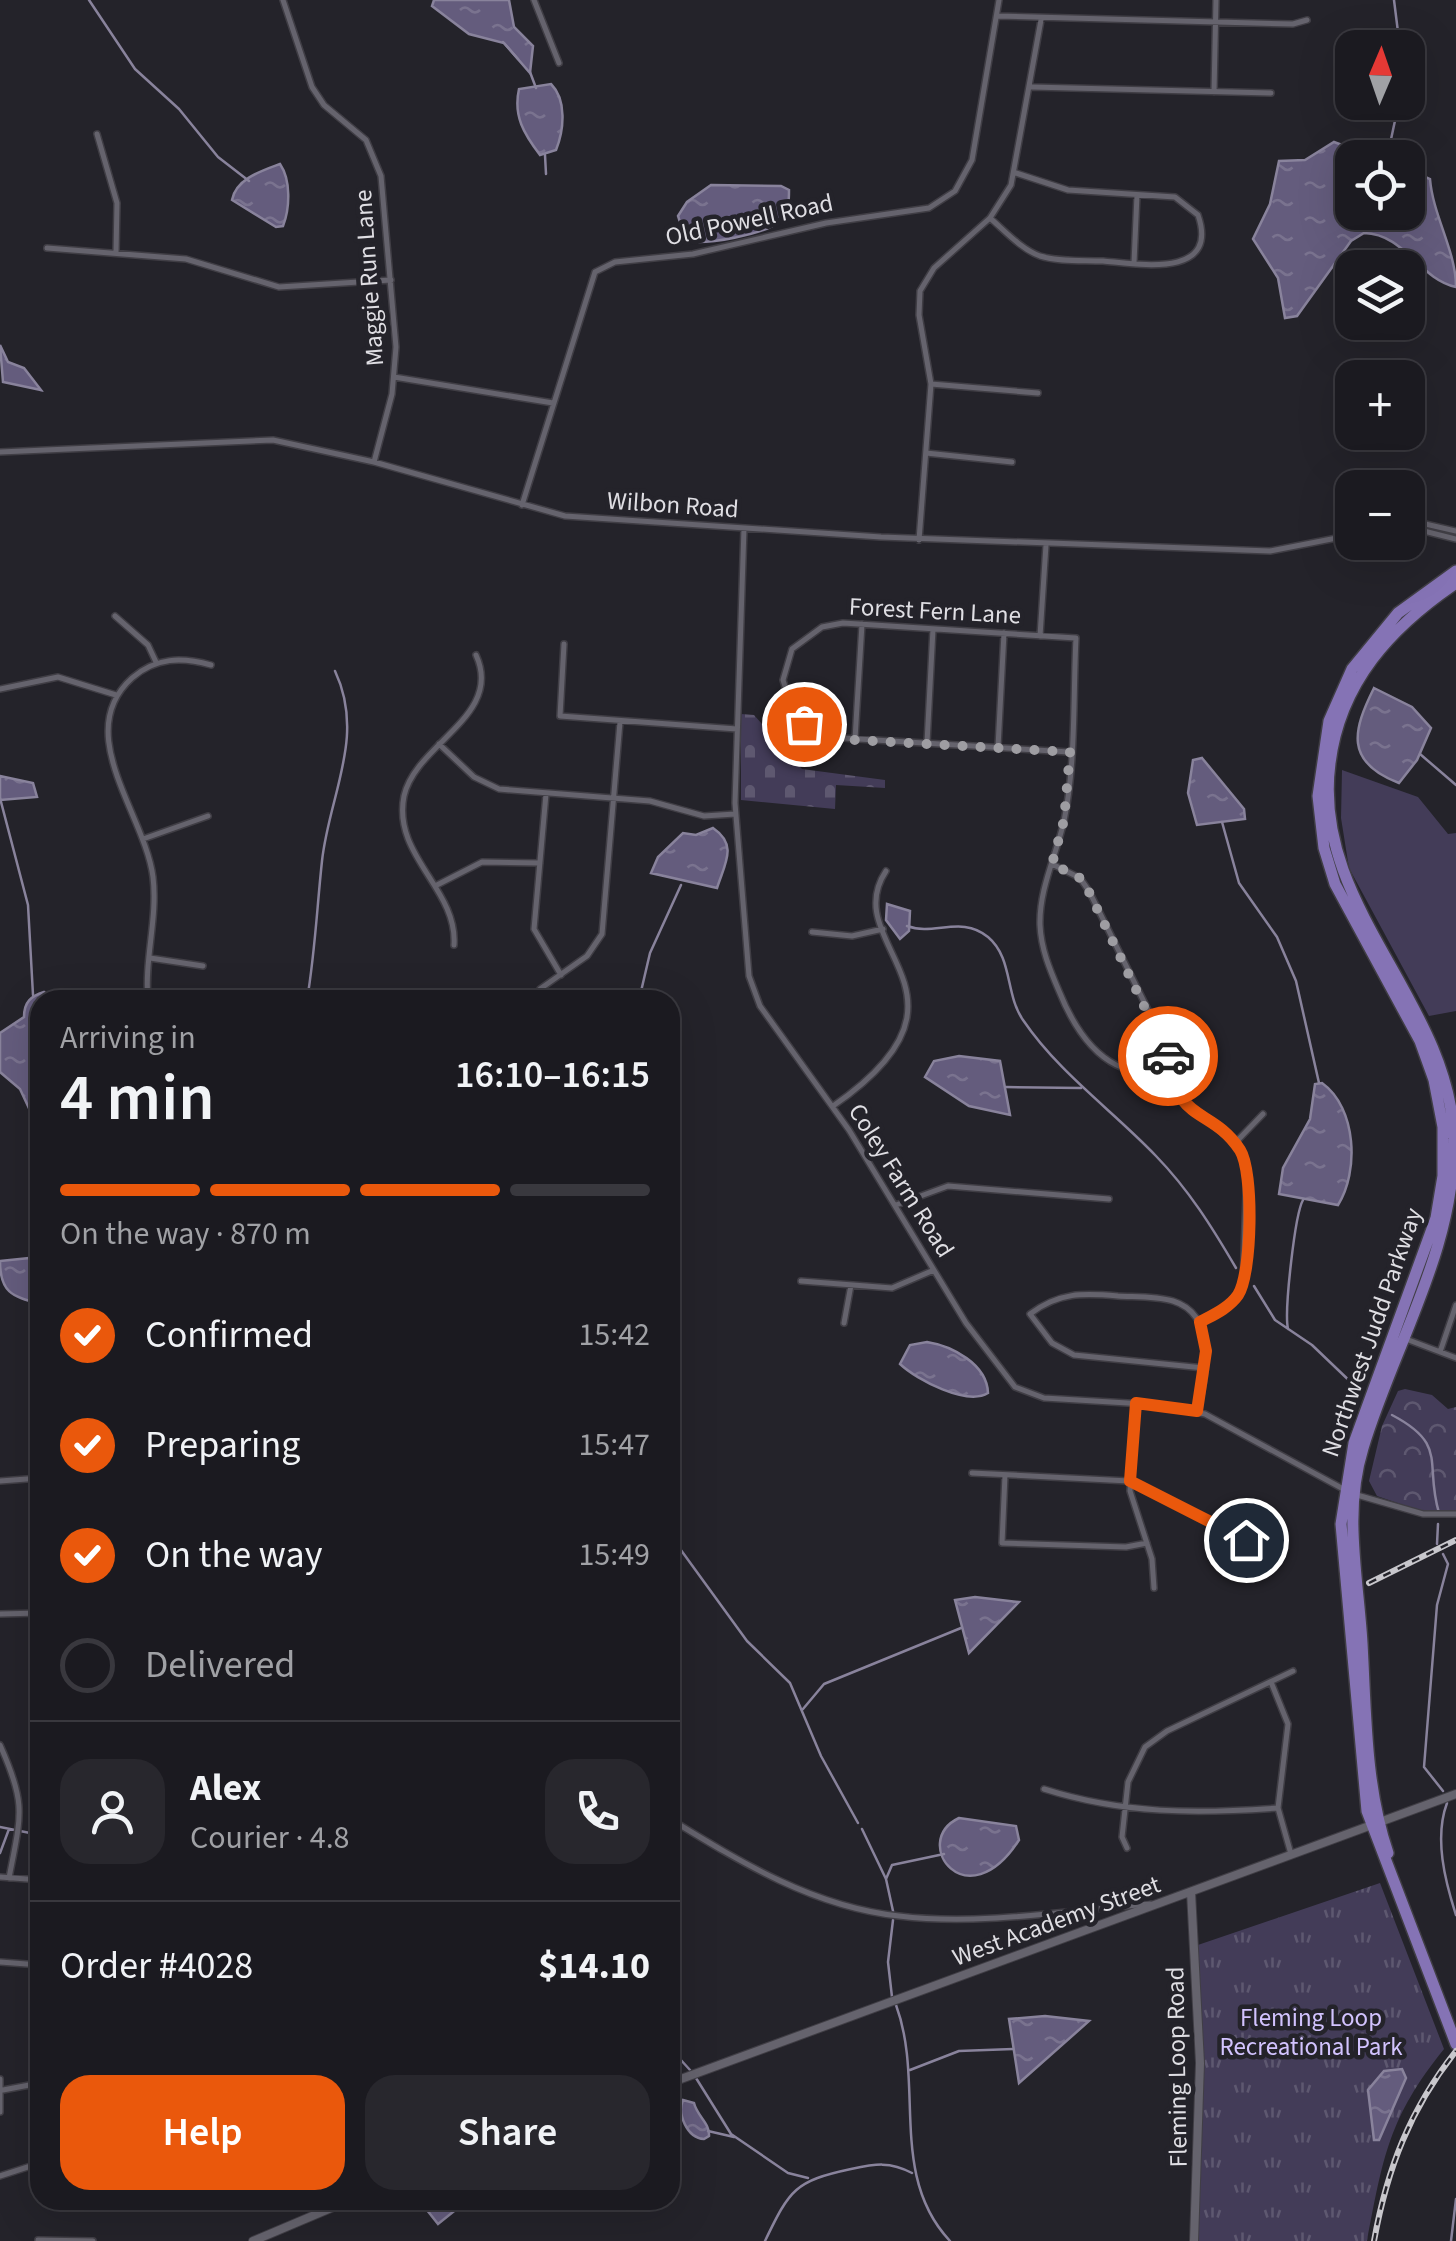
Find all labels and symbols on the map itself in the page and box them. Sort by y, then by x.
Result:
north arrow [1335,30,1425,120]
street label: Old Powell Road [662,185,836,255]
street label: Maggie Run Lane [345,188,393,367]
street label: Wilbon Road [606,482,740,528]
street label: Forest Fern Lane [848,589,1022,633]
pin [762,682,847,767]
courier [1118,1006,1218,1106]
street label: Coley Farm Road [839,1097,963,1265]
street label: Northwest Judd Parkway [1312,1203,1432,1462]
pin [1204,1498,1289,1583]
street label: West Academy Street [947,1866,1166,1975]
street label: Fleming Loop Road [1157,1966,1197,2168]
park label: Fleming Loop Recreational Park [1219,2000,1403,2065]

